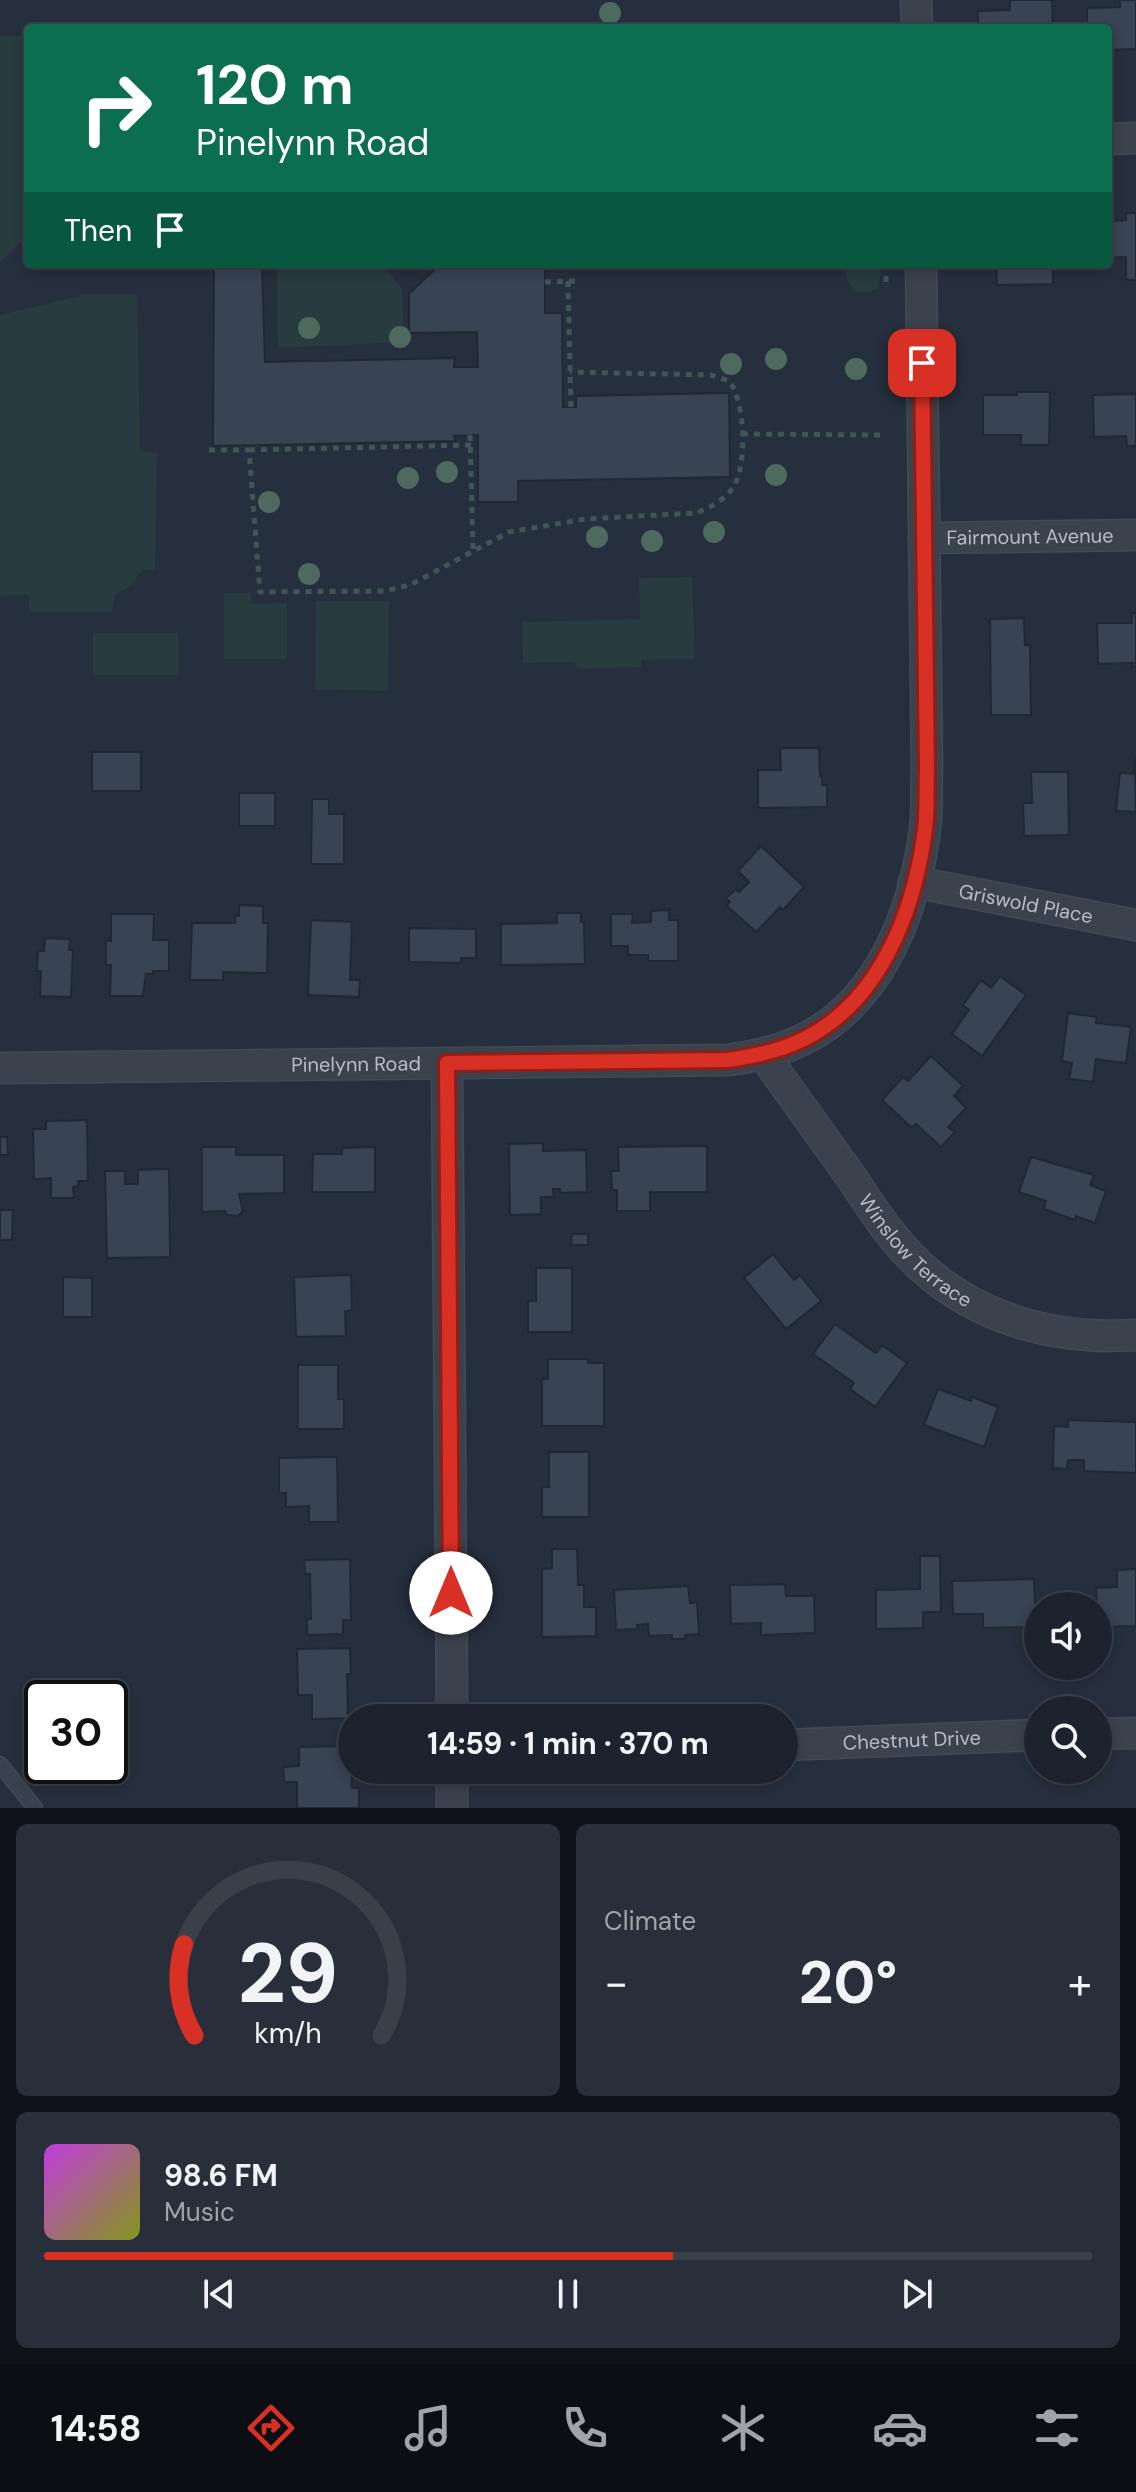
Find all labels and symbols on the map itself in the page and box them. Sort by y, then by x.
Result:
pin [888,329,956,397]
street label: Fairmount Avenue [946,522,1114,551]
street label: Griswold Place [957,878,1095,929]
street label: Pinelynn Road [291,1050,421,1078]
street label: Winslow Terrace [853,1189,977,1313]
position arrow [409,1551,493,1635]
speed limit sign: 30 [24,1680,128,1784]
street label: Chestnut Drive [842,1724,981,1756]

